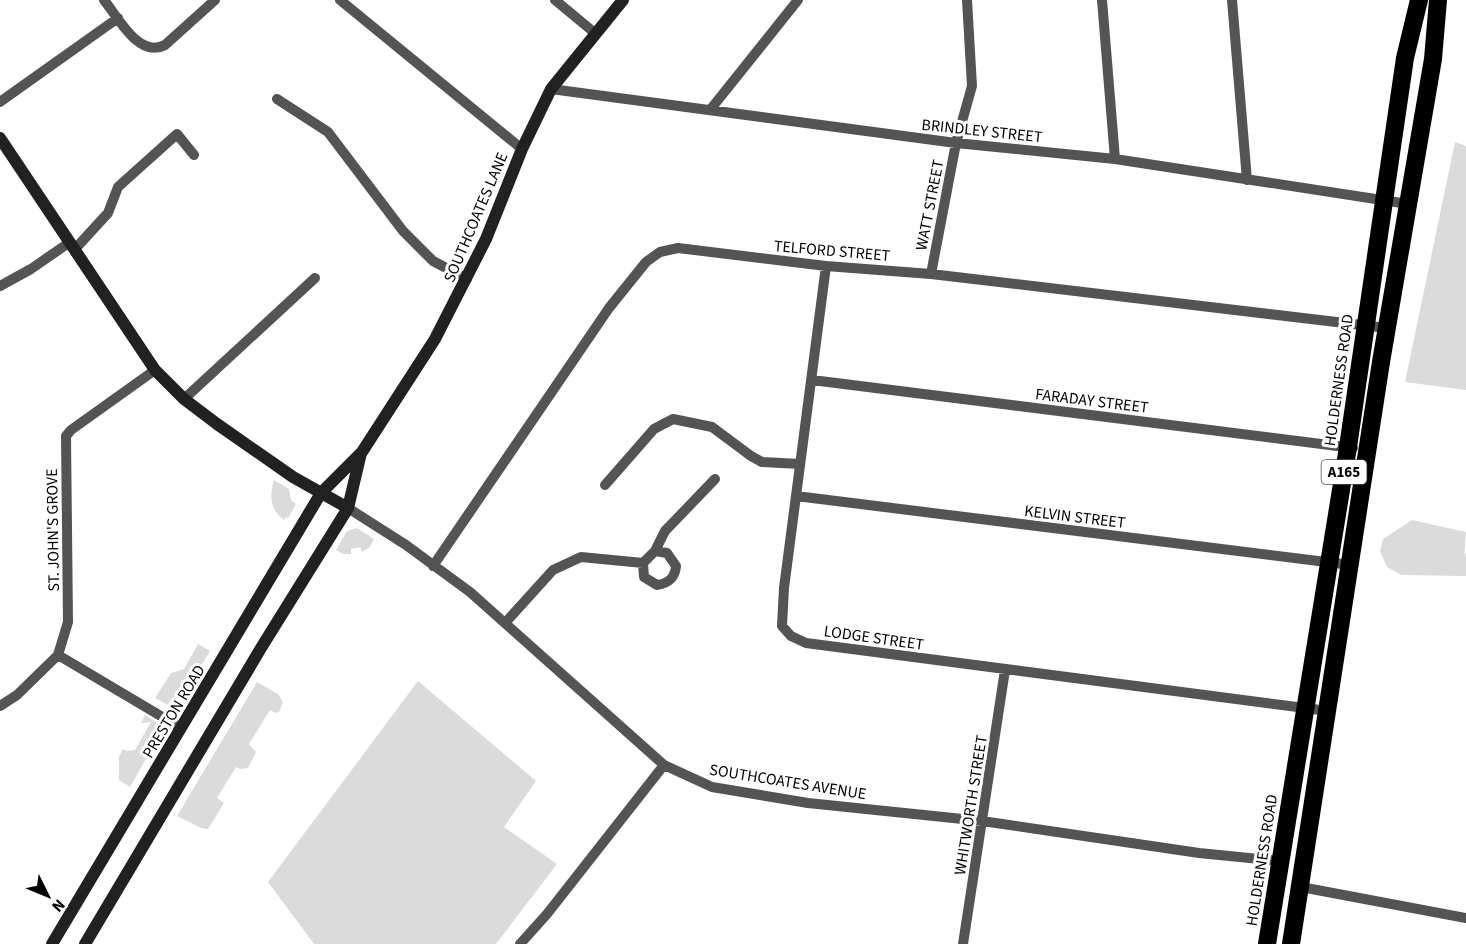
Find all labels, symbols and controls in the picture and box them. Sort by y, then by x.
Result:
street label: BRINDLEY STREET [920,114,1044,148]
street label: SOUTHCOATES LANE [439,149,513,286]
street label: WATT STREET [910,157,950,252]
street label: TELFORD STREET [773,235,891,267]
street label: HOLDERNESS ROAD [1319,313,1359,448]
street label: FARADAY STREET [1034,383,1150,419]
road number: A165 [1322,460,1366,484]
street label: ST. JOHN'S GROVE [41,468,65,592]
street label: KELVIN STREET [1023,500,1127,534]
street label: LODGE STREET [822,620,926,656]
street label: PRESTON ROAD [137,661,210,762]
street label: WHITWORTH STREET [949,733,993,877]
street label: SOUTHCOATES AVENUE [708,759,868,805]
street label: HOLDERNESS ROAD [1241,793,1283,928]
north arrow [18,866,78,926]
text: N [47,894,70,917]

